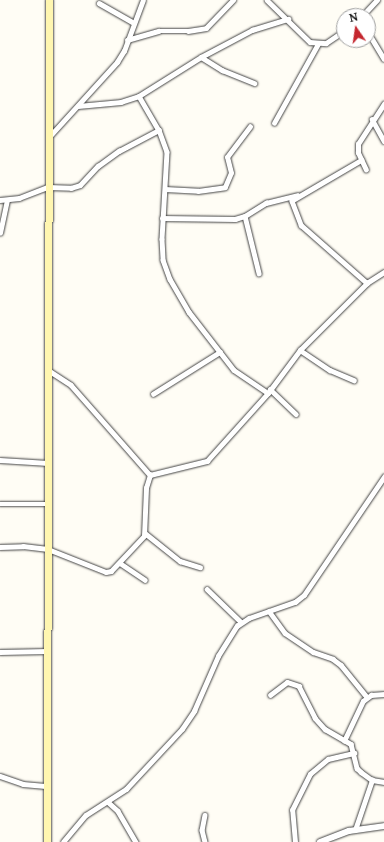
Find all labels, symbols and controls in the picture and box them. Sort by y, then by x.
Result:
north arrow [336,8,376,48]
text: N [348,10,359,25]

